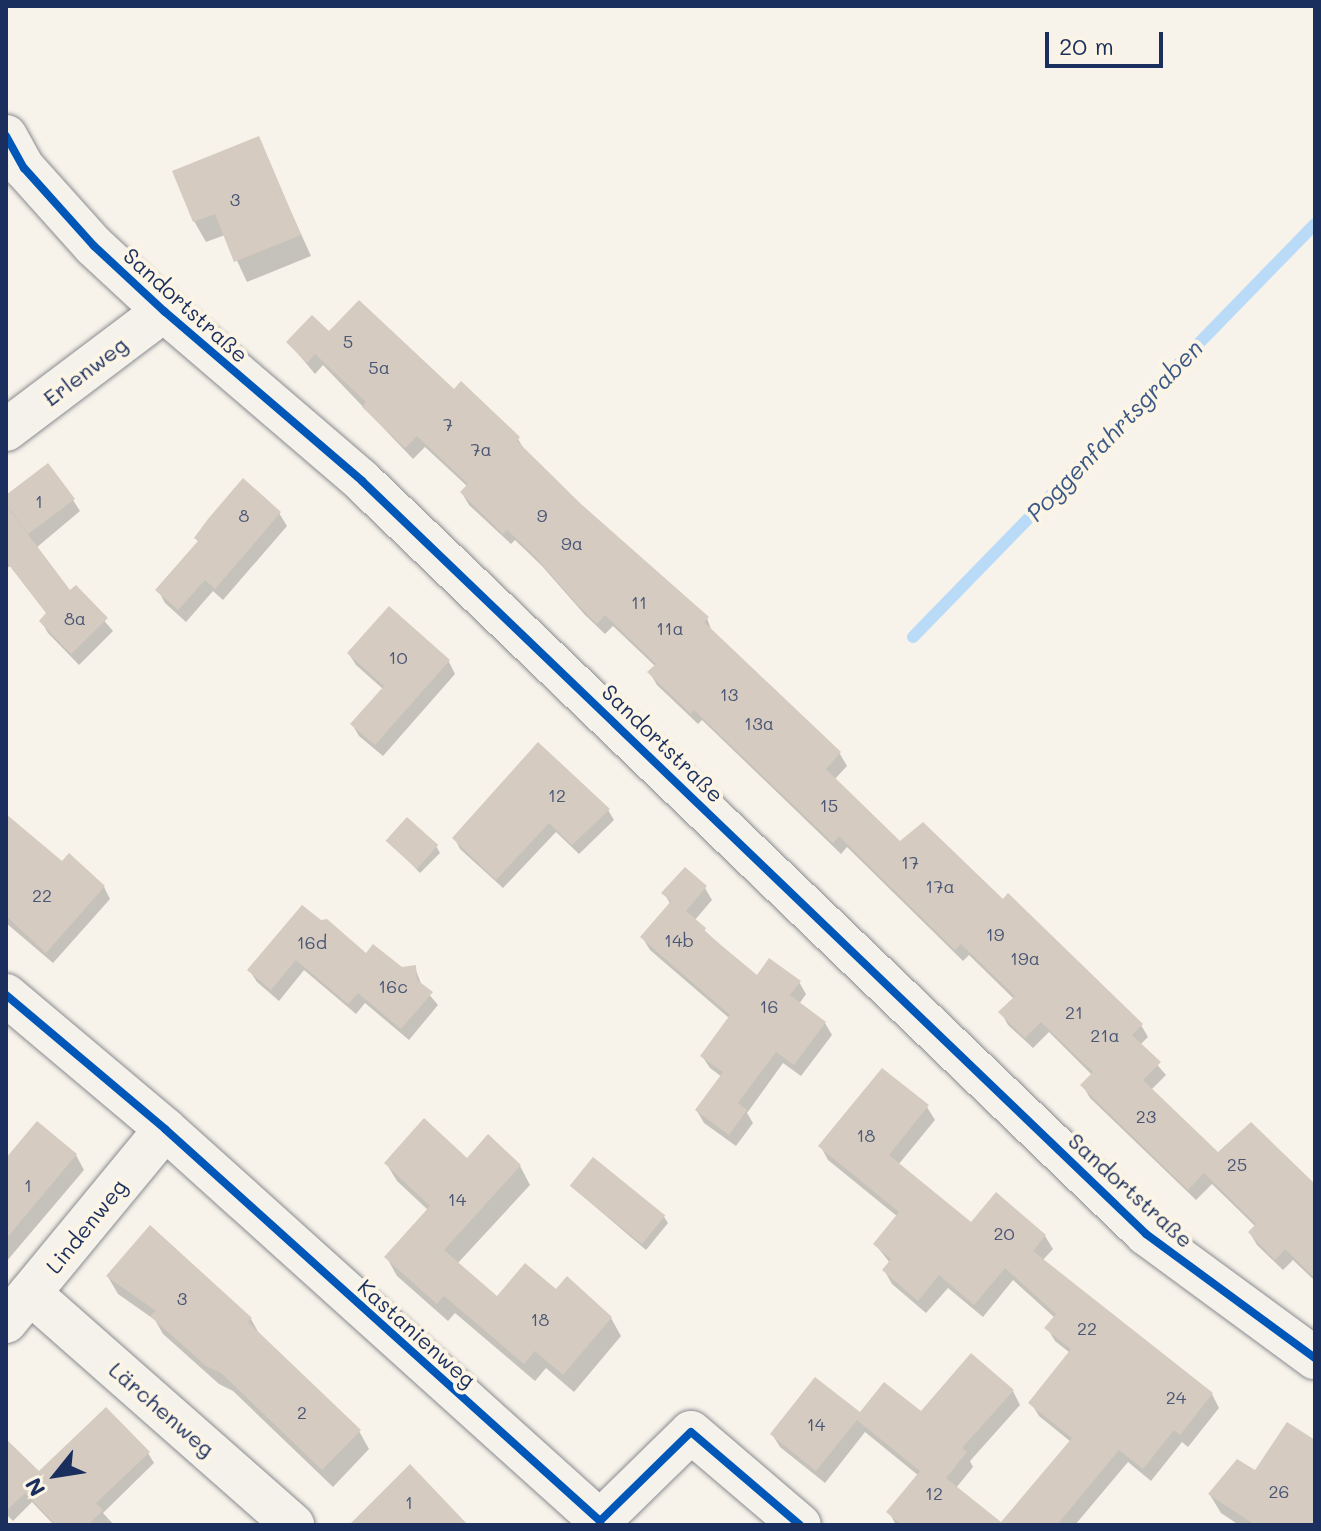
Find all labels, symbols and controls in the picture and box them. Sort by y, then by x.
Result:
scale bar [1049,16,1167,66]
text: 20 m [1059,30,1114,61]
house number: 3 [230,188,240,210]
street label: Sandortstraße [118,242,254,368]
house number: 5 [343,330,353,352]
street label: Erlenweg [38,331,132,411]
water label: Poggenfahrtsgraben [1020,333,1208,527]
house number: 5a [368,356,390,378]
house number: 7 [443,413,453,435]
house number: 7a [470,438,492,460]
house number: 1 [35,490,43,512]
house number: 8 [239,504,249,526]
house number: 9 [537,504,547,526]
house number: 9a [561,532,583,554]
house number: 11 [631,591,647,613]
house number: 8a [64,607,86,629]
house number: 11a [656,617,684,639]
house number: 10 [388,646,408,668]
street label: Sandortstraße [597,678,729,808]
house number: 13 [720,683,738,705]
house number: 13a [744,712,774,734]
house number: 12 [548,784,566,806]
house number: 15 [820,794,838,816]
house number: 17 [901,851,919,873]
house number: 17a [925,875,955,897]
house number: 22 [32,884,52,906]
house number: 19 [986,923,1004,945]
house number: 14b [664,929,694,951]
house number: 16d [297,931,327,953]
house number: 19a [1010,947,1040,969]
house number: 16c [378,975,408,997]
house number: 16 [760,995,778,1017]
house number: 21 [1065,1001,1083,1023]
house number: 21a [1090,1024,1120,1046]
house number: 23 [1136,1105,1156,1127]
house number: 18 [857,1124,875,1146]
street label: Sandortstraße [1063,1127,1199,1253]
house number: 25 [1227,1153,1247,1175]
house number: 1 [24,1174,32,1196]
street label: Lindenweg [40,1174,132,1278]
house number: 14 [448,1188,466,1210]
house number: 20 [993,1222,1015,1244]
street label: Kastanienweg [353,1273,481,1393]
house number: 3 [177,1287,187,1309]
house number: 18 [531,1308,549,1330]
house number: 22 [1077,1317,1097,1339]
street label: Lärchenweg [104,1356,220,1462]
house number: 24 [1166,1386,1186,1408]
house number: 2 [297,1401,307,1423]
house number: 14 [807,1413,825,1435]
north arrow [16,1435,96,1515]
text: N [18,1473,52,1502]
house number: 26 [1269,1480,1289,1502]
house number: 12 [925,1482,943,1504]
house number: 1 [405,1491,413,1513]

